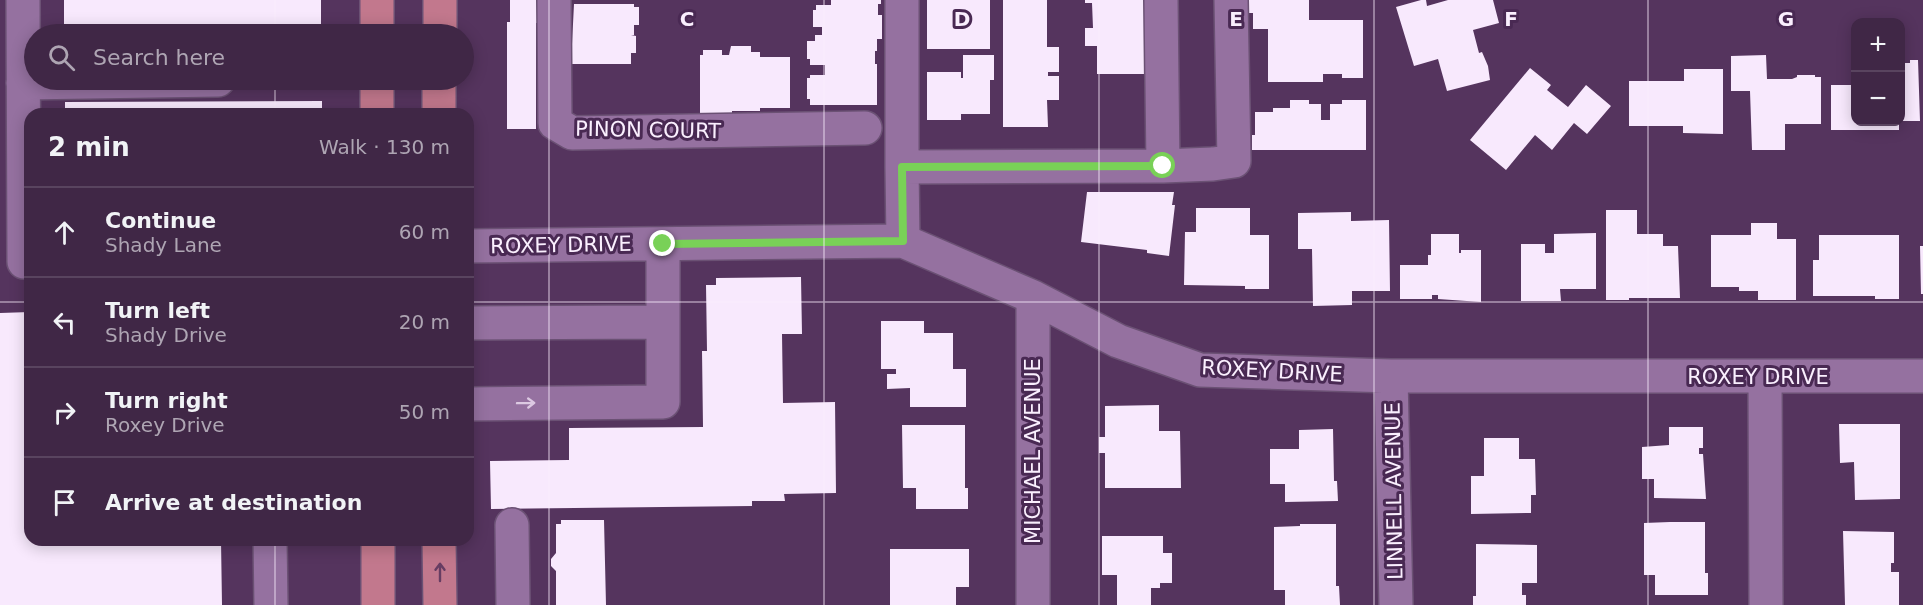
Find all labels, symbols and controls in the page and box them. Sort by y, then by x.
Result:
text: C [680,7,694,31]
text: D [954,7,970,31]
text: E [1229,7,1243,31]
text: F [1504,7,1518,31]
text: G [1778,7,1794,31]
map controls [1851,18,1905,126]
button: + [1851,18,1905,72]
search box [24,24,474,90]
icon: search [45,41,78,74]
text: Search here [93,45,225,70]
button: − [1851,72,1905,126]
street label: PINON COURT [575,117,721,143]
text: 2 min [48,132,130,162]
text: Walk · 130 m [319,135,450,159]
route start [1149,152,1175,178]
text: Continue [105,208,216,233]
icon: ahead [48,216,81,249]
text: 60 m [399,220,450,244]
route end [649,230,675,256]
street label: ROXEY DRIVE [490,232,632,258]
text: Shady Lane [105,233,222,257]
text: Turn left [105,298,210,323]
icon: left [48,306,81,339]
text: 20 m [399,310,450,334]
text: Shady Drive [105,323,227,347]
street label: ROXEY DRIVE [1201,355,1343,387]
street label: MICHAEL AVENUE [1021,358,1045,544]
street label: ROXEY DRIVE [1687,365,1829,389]
text: Turn right [105,388,228,413]
icon: right [48,396,81,429]
one-way arrow [516,397,536,409]
text: 50 m [399,400,450,424]
street label: LINNELL AVENUE [1380,402,1408,580]
text: Roxey Drive [105,413,225,437]
icon: arrive [48,486,81,519]
text: Arrive at destination [105,490,362,515]
one-way arrow [434,563,446,583]

